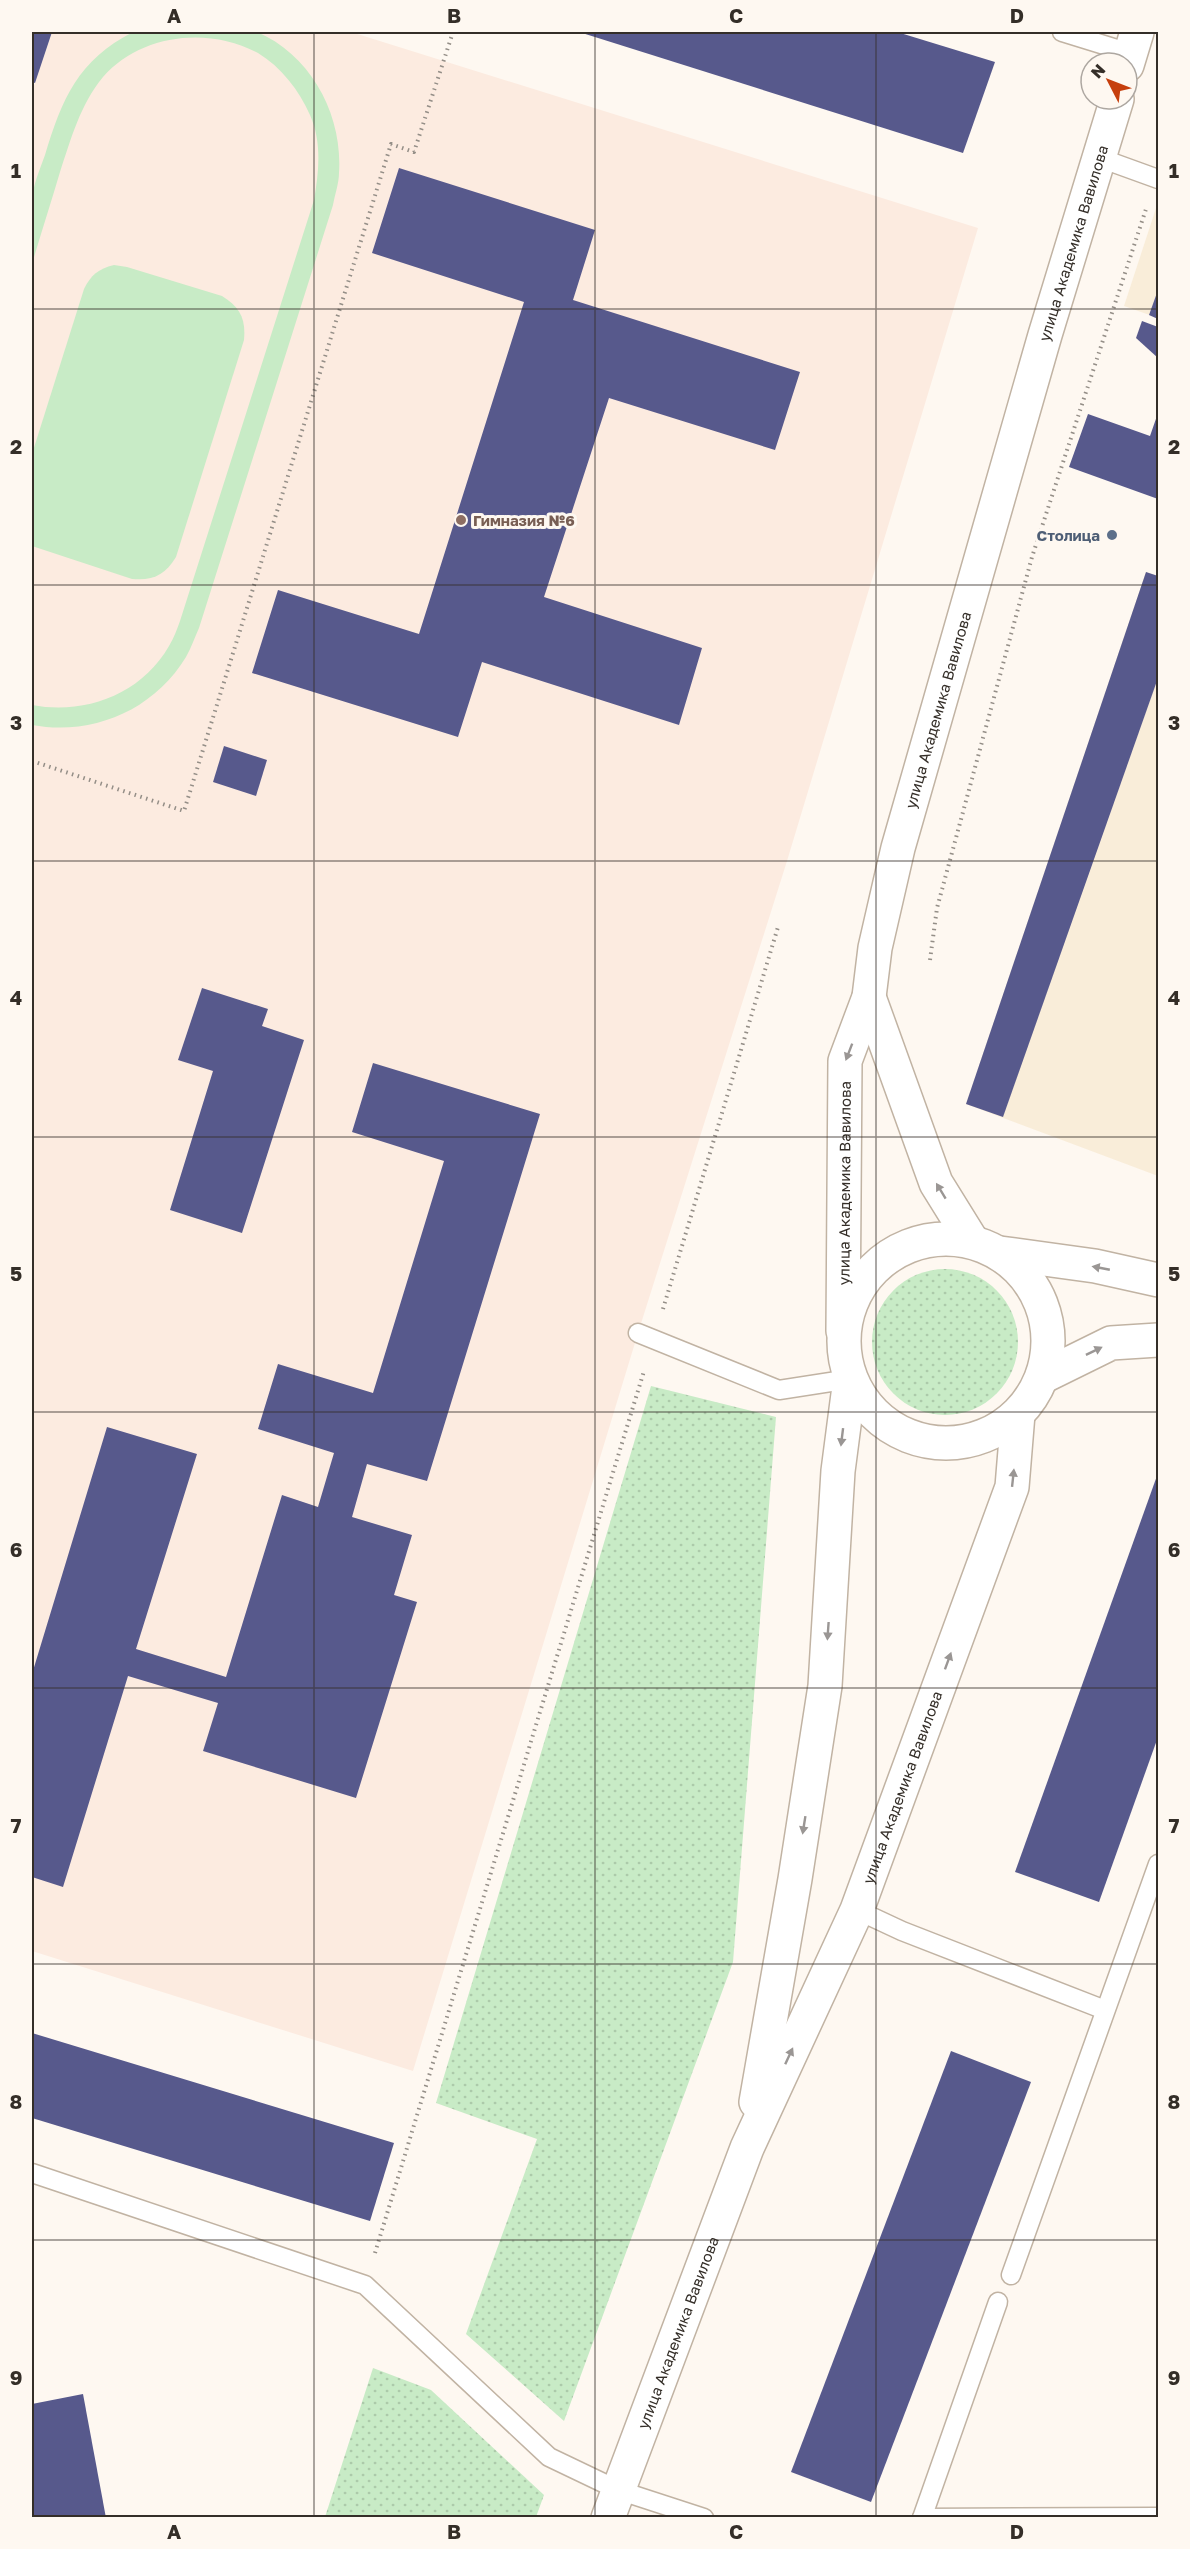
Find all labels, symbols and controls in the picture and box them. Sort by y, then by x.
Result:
text: A [167,3,181,27]
text: B [447,3,461,27]
text: C [729,3,743,27]
text: D [1010,3,1024,27]
north arrow [1079,51,1139,111]
text: N [1086,60,1109,82]
street label: улица Академика Вавилова [1035,143,1111,343]
text: 1 [11,158,21,182]
text: 1 [1169,158,1179,182]
text: 2 [10,434,22,458]
text: 2 [1168,434,1180,458]
place label: Гимназия №6 [473,511,575,529]
marker: Гимназия №6 [454,513,468,527]
place label: Столица [1037,526,1100,544]
marker: Столица [1105,528,1119,542]
street label: улица Академика Вавилова [901,609,974,811]
text: 3 [10,710,22,734]
text: 3 [1168,710,1180,734]
text: 4 [10,985,22,1009]
text: 4 [1168,985,1180,1009]
one-way arrow [843,1043,853,1061]
street label: улица Академика Вавилова [834,1081,854,1285]
one-way arrow [935,1183,946,1199]
text: 5 [10,1261,22,1285]
text: 5 [1168,1261,1180,1285]
one-way arrow [1091,1263,1110,1272]
one-way arrow [1086,1346,1103,1355]
one-way arrow [838,1428,847,1447]
one-way arrow [1008,1468,1017,1487]
text: 6 [10,1537,22,1561]
text: 6 [1168,1537,1180,1561]
one-way arrow [824,1622,833,1641]
one-way arrow [943,1652,953,1670]
street label: улица Академика Вавилова [858,1688,946,1886]
text: 7 [11,1813,22,1837]
text: 7 [1169,1813,1180,1837]
one-way arrow [799,1815,808,1834]
one-way arrow [785,2048,794,2065]
text: 8 [10,2089,22,2113]
text: 8 [1168,2089,1180,2113]
street label: улица Академика Вавилова [633,2234,722,2431]
text: 9 [10,2365,22,2389]
text: 9 [1168,2365,1180,2389]
text: A [167,2519,181,2543]
text: B [447,2519,461,2543]
text: C [729,2519,743,2543]
text: D [1010,2519,1024,2543]

